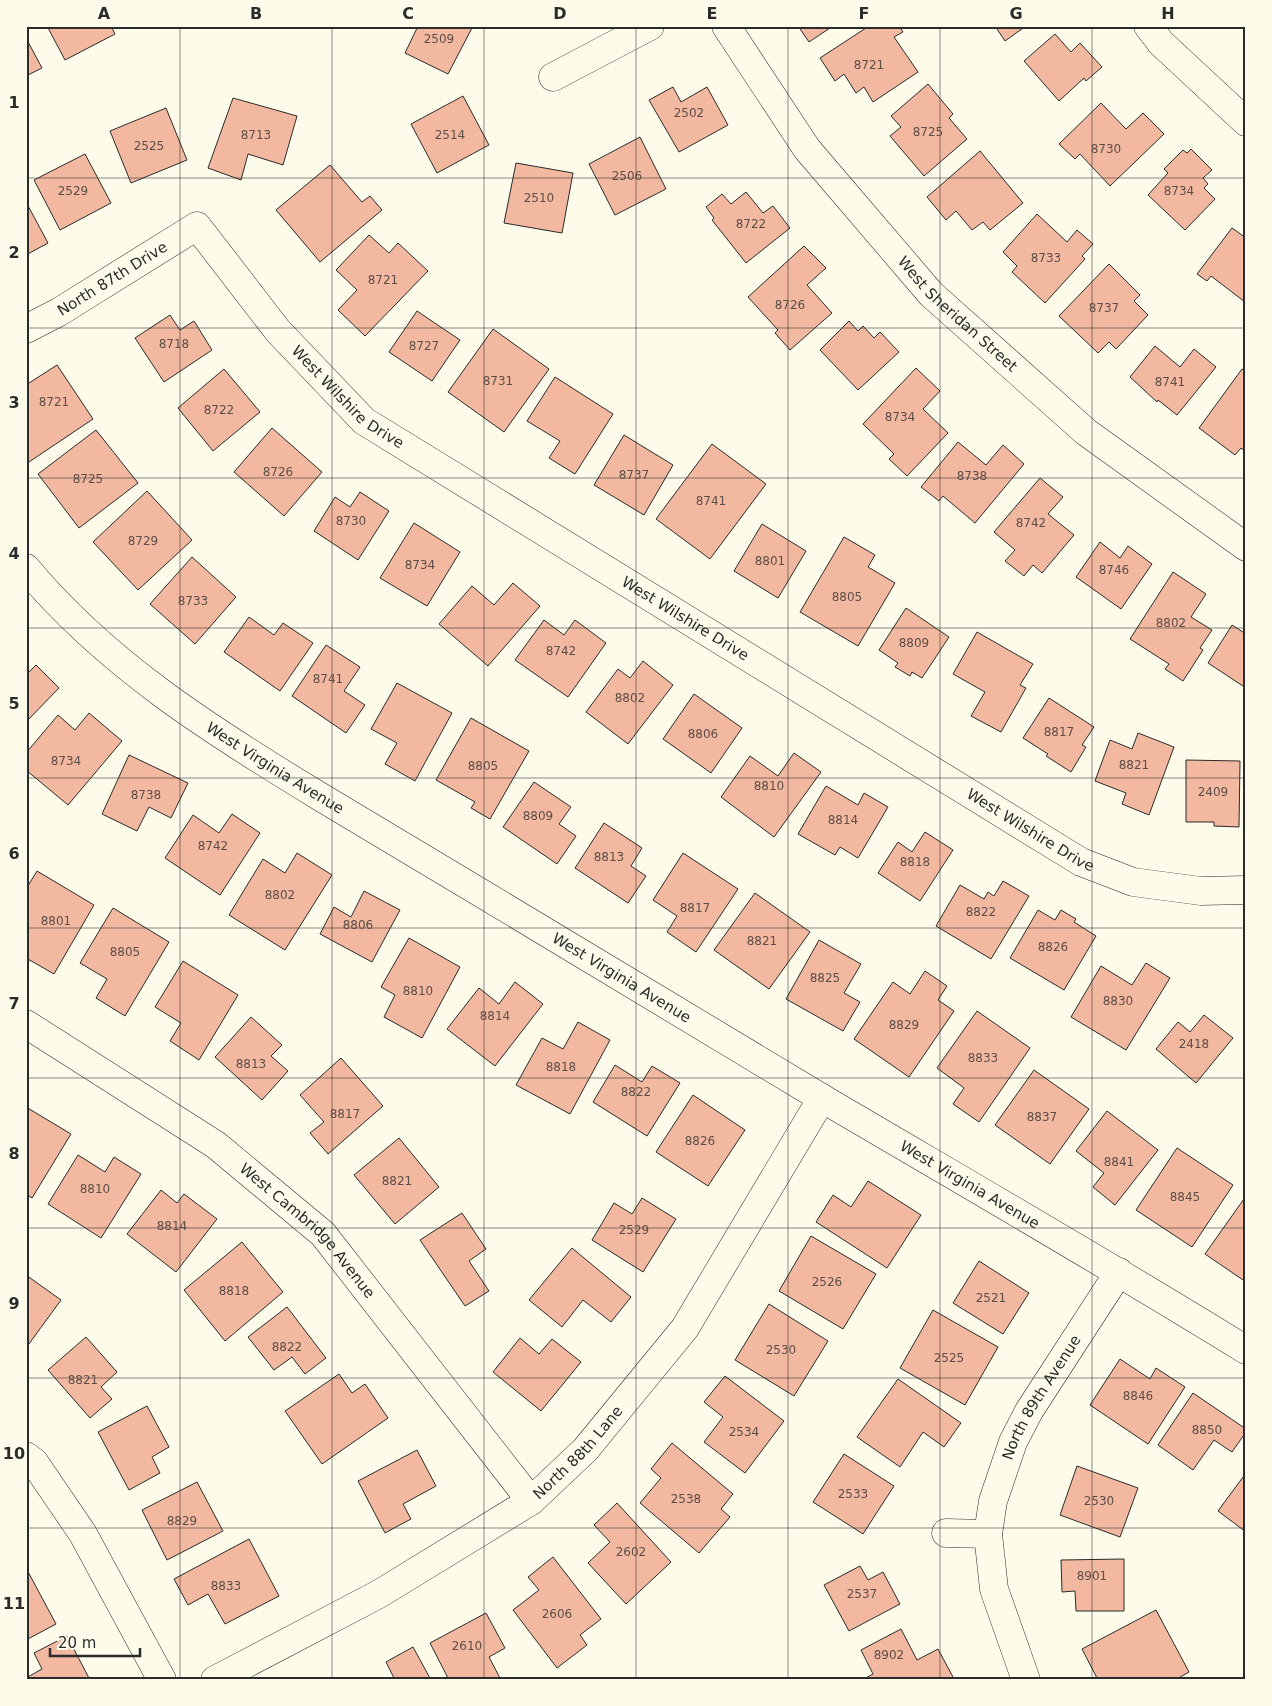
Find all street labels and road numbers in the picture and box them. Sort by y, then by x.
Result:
street label: North 87th Drive [54,238,171,320]
street label: West Sheridan Street [894,253,1021,376]
street label: West Wilshire Drive [288,342,407,452]
street label: West Wilshire Drive [618,573,752,665]
street label: West Virginia Avenue [203,718,347,818]
street label: West Wilshire Drive [963,785,1097,875]
street label: West Virginia Avenue [549,929,694,1027]
street label: West Virginia Avenue [897,1137,1043,1233]
street label: West Cambridge Avenue [236,1159,379,1302]
street label: North 89th Avenue [999,1332,1085,1462]
street label: North 88th Lane [530,1402,627,1503]

